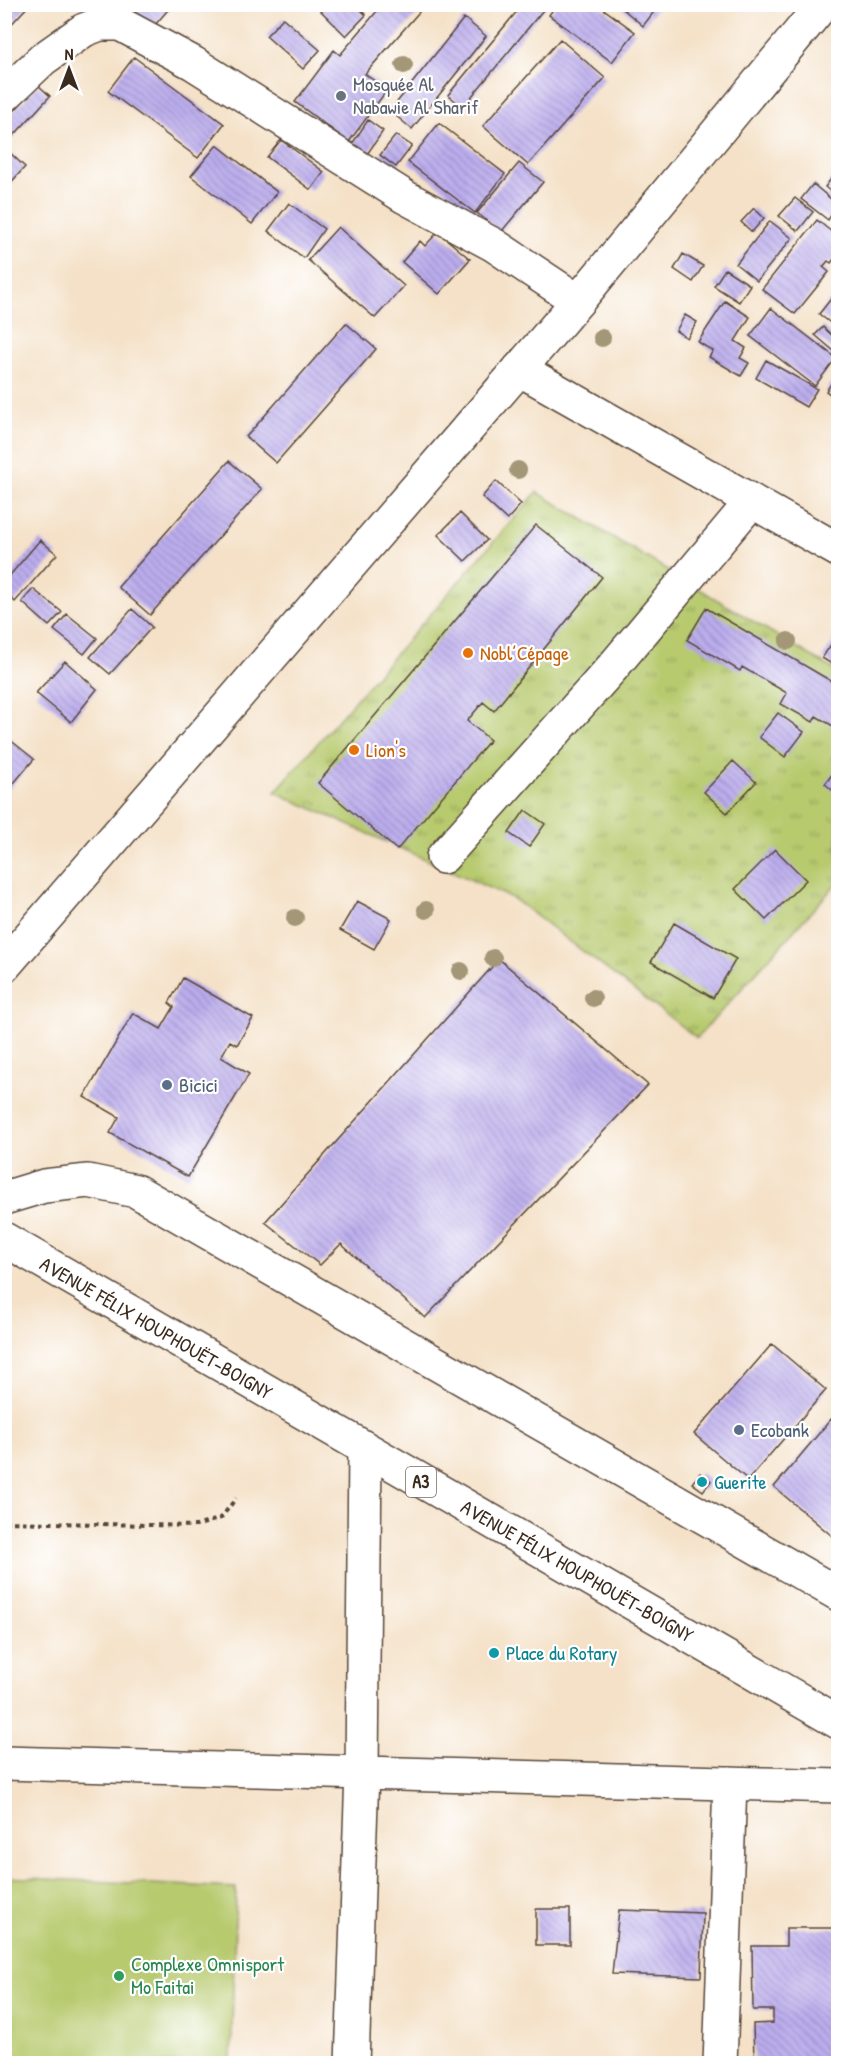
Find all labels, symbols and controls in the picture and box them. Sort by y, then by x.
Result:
north arrow [39,39,99,99]
text: N [65,43,74,65]
place label: Mosquée Al Nabawie Al Sharif [353,70,478,120]
marker: Mosquée Al Nabawie Al Sharif [334,89,348,103]
place label: Nobl’Cépage [480,639,569,666]
marker: Nobl’Cépage [461,646,475,660]
place label: Lion's [366,736,406,763]
marker: Lion's [347,743,361,757]
place label: Bicici [179,1071,218,1098]
marker: Bicici [160,1078,174,1092]
street label: AVENUE FÉLIX HOUPHOUËT-BOIGNY [35,1250,277,1405]
place label: Ecobank [751,1416,809,1443]
marker: Ecobank [732,1423,746,1437]
road number: A3 [406,1467,436,1497]
place label: Guerite [714,1468,767,1495]
marker: Guerite [695,1475,709,1489]
street label: AVENUE FÉLIX HOUPHOUËT-BOIGNY [456,1493,698,1648]
place label: Place du Rotary [506,1639,618,1666]
marker: Place du Rotary [487,1646,501,1660]
place label: Complexe Omnisport Mo Faitai [131,1950,285,2000]
marker: Complexe Omnisport Mo Faitai [112,1969,126,1983]

